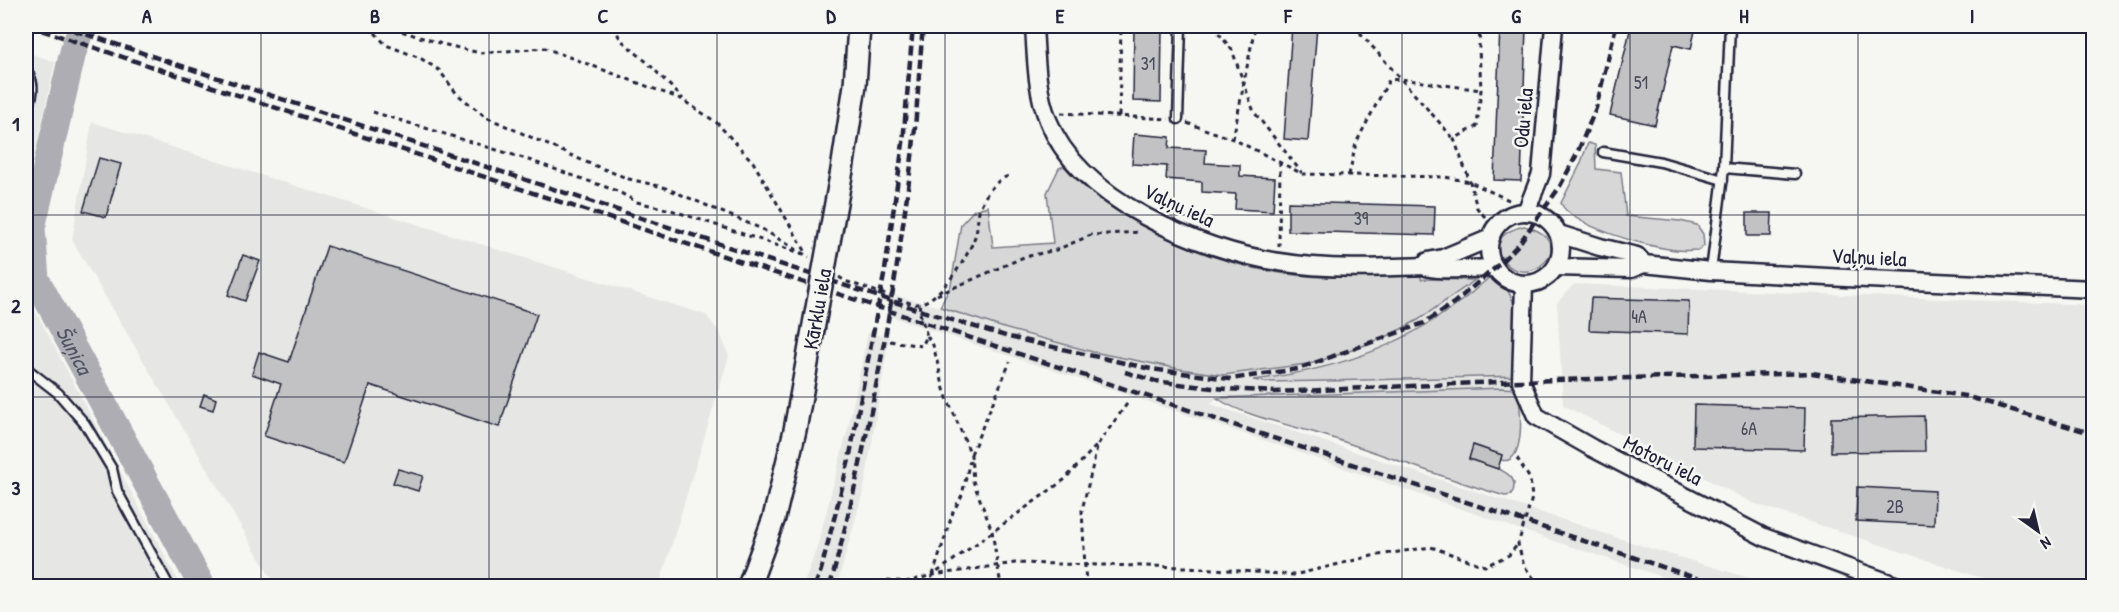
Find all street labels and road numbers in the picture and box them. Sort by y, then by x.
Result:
street label: Odu iela [1506,87,1540,149]
street label: Vaļņu iela [1139,176,1219,234]
street label: Vaļņu iela [1831,241,1907,273]
street label: Kārklu iela [796,266,838,352]
street label: Motoru iela [1619,428,1707,492]

